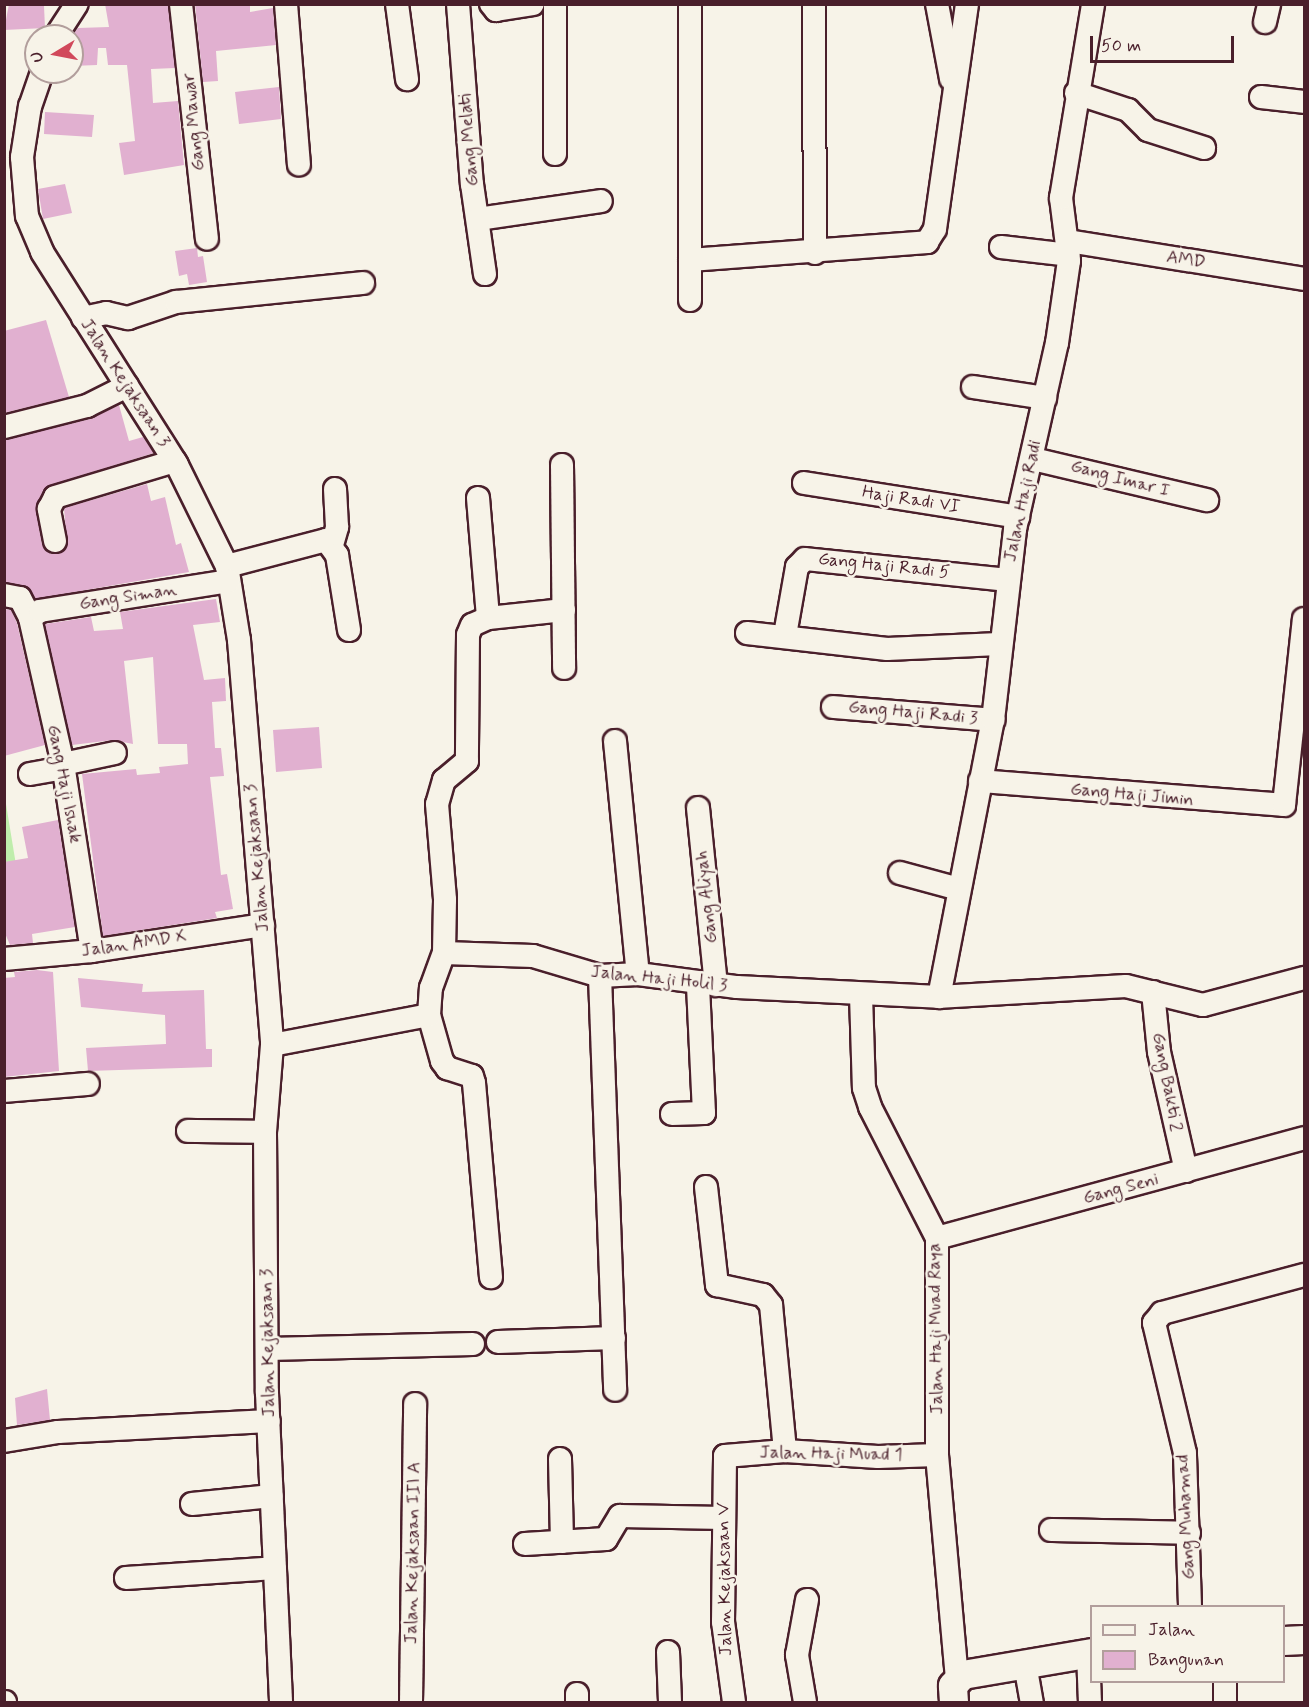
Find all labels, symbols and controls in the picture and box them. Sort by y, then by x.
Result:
north arrow [24,24,84,84]
scale bar [1093,24,1237,62]
text: 50 m [1101,34,1141,58]
text: U [27,50,49,64]
street label: Gang Mawar [178,72,210,172]
street label: Gang Melati [454,93,484,187]
street label: AMD [1165,246,1207,274]
street label: Jalan Kejaksaan 3 [75,315,175,451]
street label: Jalan Haji Radi [1000,439,1046,563]
street label: Gang Imar I [1070,456,1170,502]
street label: Haji Radi VI [862,482,960,518]
street label: Gang Haji Radi 5 [818,548,950,584]
street label: Gang Siman [78,579,178,615]
street label: Gang Haji Radi 3 [849,697,977,729]
street label: Gang Haji Ishak [42,721,86,847]
street label: Gang Haji Jimin [1066,779,1198,811]
street label: Jalan Kejaksaan 3 [240,783,274,933]
street label: Gang Aliyah [691,849,723,945]
street label: Jalan AMD X [79,926,189,962]
street label: Jalan Haji Holil 3 [590,961,728,997]
street label: Gang Bakti 2 [1147,1031,1187,1133]
street label: Gang Seni [1081,1169,1161,1209]
street label: Jalan Haji Muad Raya [924,1242,948,1416]
street label: Jalan Kejaksaan 3 [256,1268,280,1418]
street label: Jalan Haji Muad 1 [759,1442,903,1466]
street label: Gang Muhamad [1172,1454,1200,1580]
street label: Jalan Kejaksaan III A [401,1461,425,1645]
street label: Jalan Kejaksaan V [713,1502,737,1656]
legend [1090,1605,1285,1683]
text: Jalan [1148,1618,1195,1642]
text: Bangunan [1148,1648,1224,1672]

